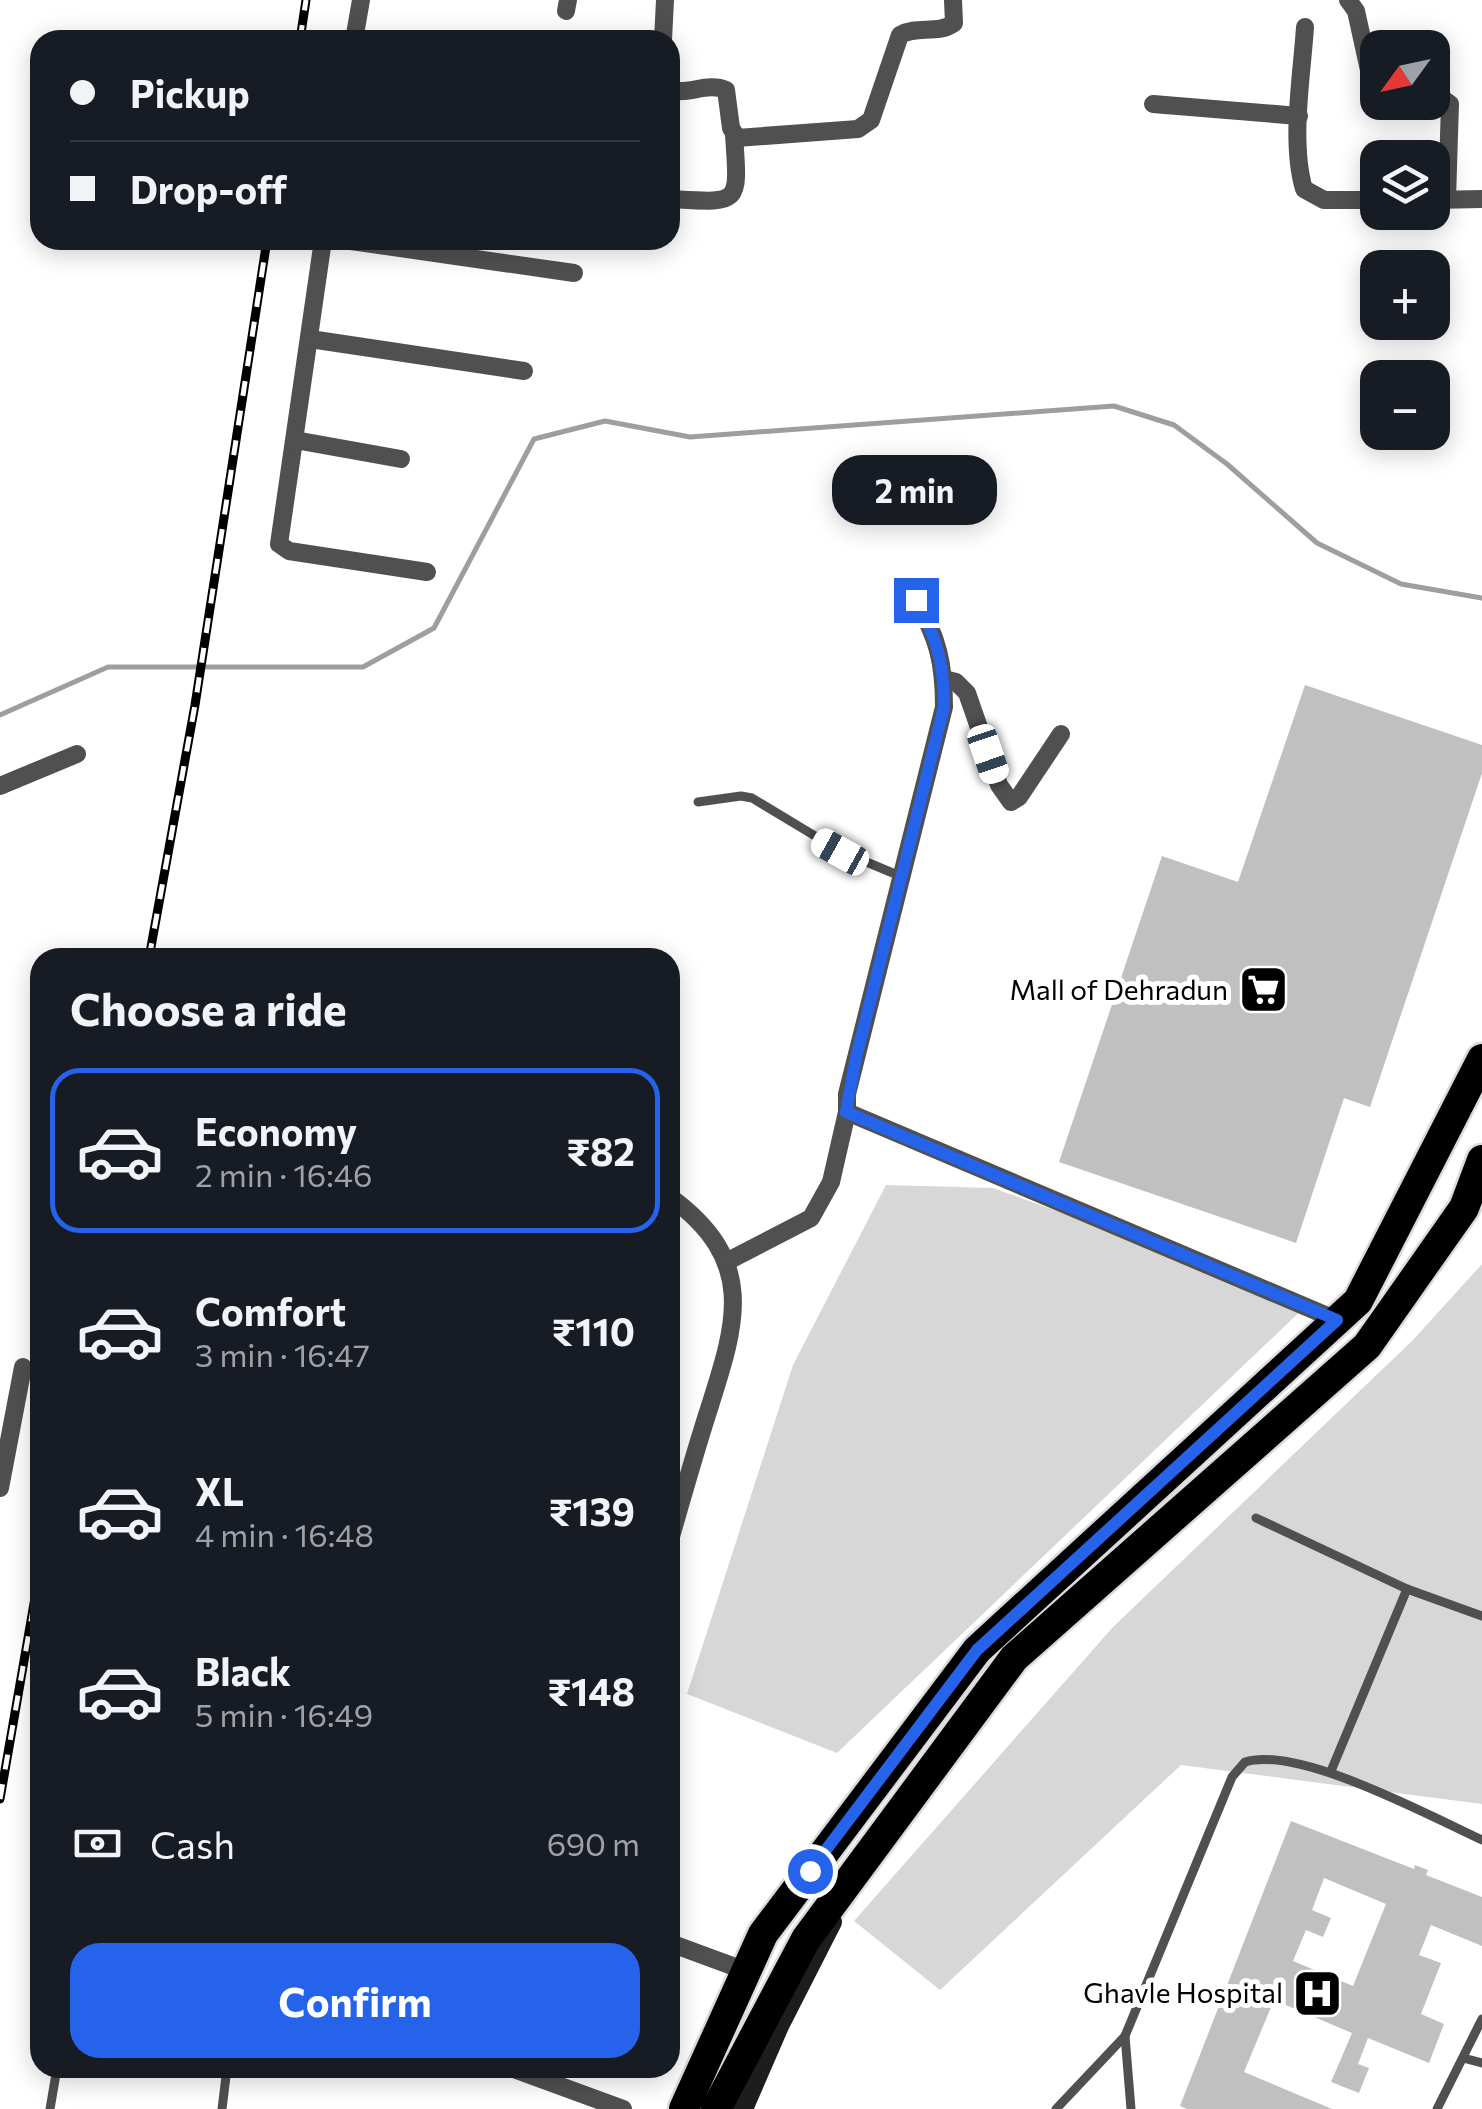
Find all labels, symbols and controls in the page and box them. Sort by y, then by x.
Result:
north arrow [1360,30,1450,120]
map controls [1360,30,1450,450]
text: Pickup [130,69,250,116]
button: layers [1360,140,1450,230]
text: Drop-off [130,165,287,212]
button: + [1360,250,1450,340]
button: − [1360,360,1450,450]
callout: 2 min [834,455,998,525]
text: 2 min [875,470,954,510]
route end [894,578,939,623]
car [964,721,1012,787]
car [806,824,874,880]
supermarket icon: Mall of Dehradun [1237,964,1289,1016]
place label: Mall of Dehradun [1009,972,1228,1006]
text: Choose a ride [70,980,347,1035]
icon: car [75,1106,165,1196]
text: Economy [195,1107,357,1154]
text: ₹82 [567,1127,635,1174]
text: 2 min · 16:46 [195,1154,372,1194]
icon: car [75,1286,165,1376]
text: Comfort [195,1287,346,1334]
text: ₹110 [552,1307,635,1354]
text: 3 min · 16:47 [195,1334,370,1374]
icon: car [75,1466,165,1556]
text: XL [195,1467,244,1514]
text: ₹139 [549,1487,635,1534]
text: 4 min · 16:48 [195,1514,374,1554]
icon: car [75,1646,165,1736]
text: Black [195,1647,291,1694]
text: ₹148 [547,1667,635,1714]
text: 5 min · 16:49 [195,1694,373,1734]
icon: cash [70,1816,125,1871]
text: Cash [150,1820,235,1867]
text: 690 m [547,1823,640,1863]
route start [788,1849,833,1894]
button: Confirm [70,1943,640,2058]
hospital icon: Ghavle Hospital [1292,1967,1344,2019]
place label: Ghavle Hospital [1083,1975,1283,2009]

